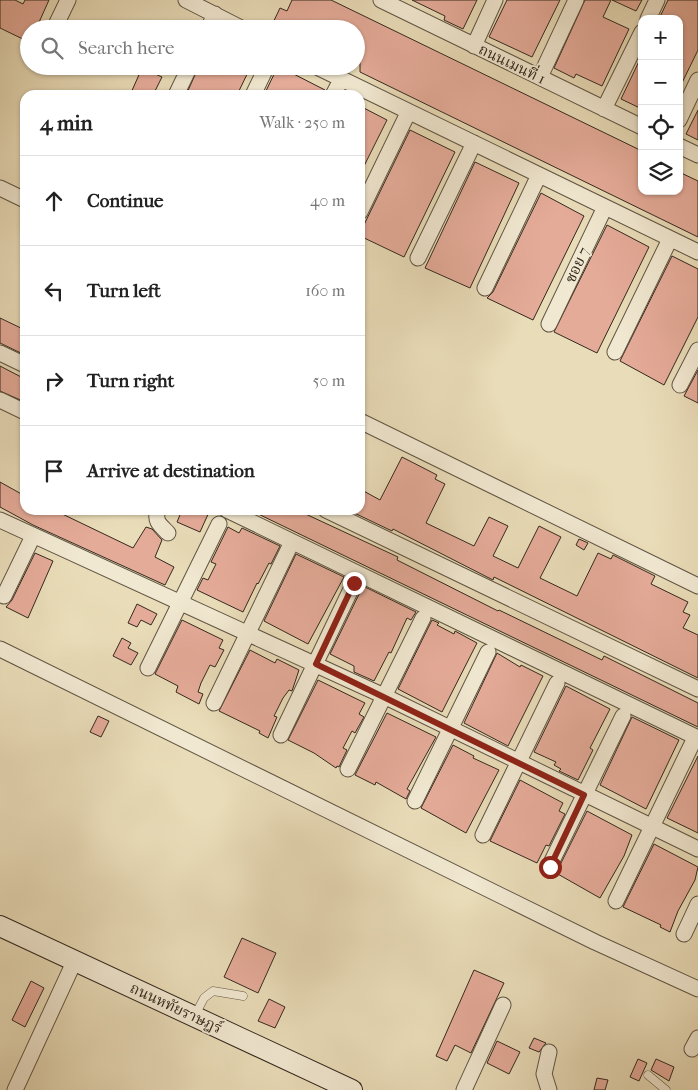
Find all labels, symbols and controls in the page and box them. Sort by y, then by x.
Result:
map controls [638,15,683,195]
button: + [638,15,683,60]
search box [20,20,365,75]
icon: search [38,34,66,62]
text: Search here [78,37,174,59]
street label: ถนนเมนที่ 1 [476,38,549,88]
button: − [638,60,683,105]
button: locate [638,105,683,150]
text: 4 min [40,111,93,135]
text: Walk · 250 m [260,113,345,132]
button: layers [638,150,683,195]
icon: ahead [40,187,68,215]
text: Continue [87,190,163,212]
text: 40 m [310,191,345,210]
street label: ซอย 7 [561,244,593,286]
icon: left [40,277,68,305]
text: Turn left [87,280,161,302]
text: 160 m [305,281,345,300]
icon: right [40,367,68,395]
text: Turn right [87,370,174,392]
text: 50 m [313,371,345,390]
icon: arrive [40,457,68,485]
text: Arrive at destination [87,460,255,482]
route end [343,572,366,595]
route start [539,856,562,879]
street label: ถนนหทัยราษฎร์ [127,978,226,1037]

